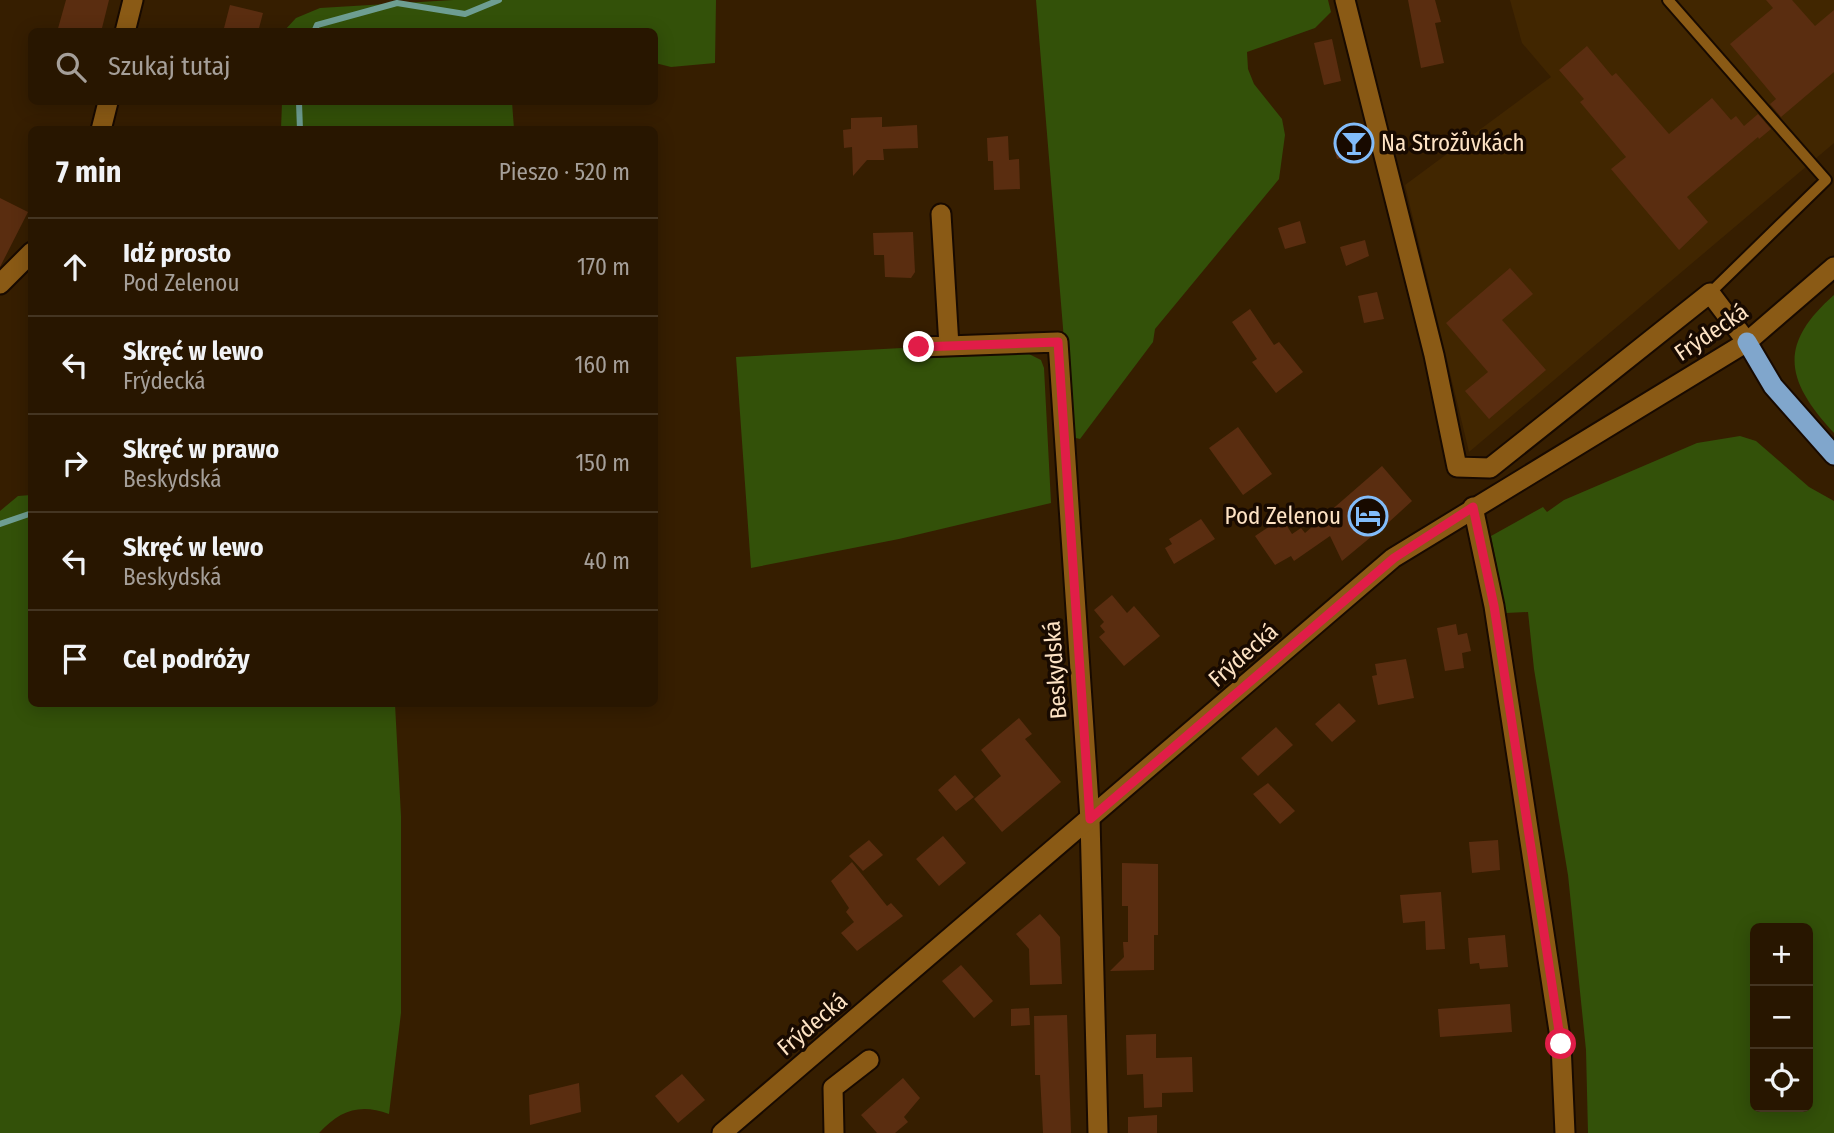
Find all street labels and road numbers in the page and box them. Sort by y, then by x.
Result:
street label: Frýdecká [1669,297,1753,367]
street label: Frýdecká [1203,617,1283,693]
street label: Beskydská [1038,620,1072,720]
street label: Frýdecká [771,987,853,1061]

